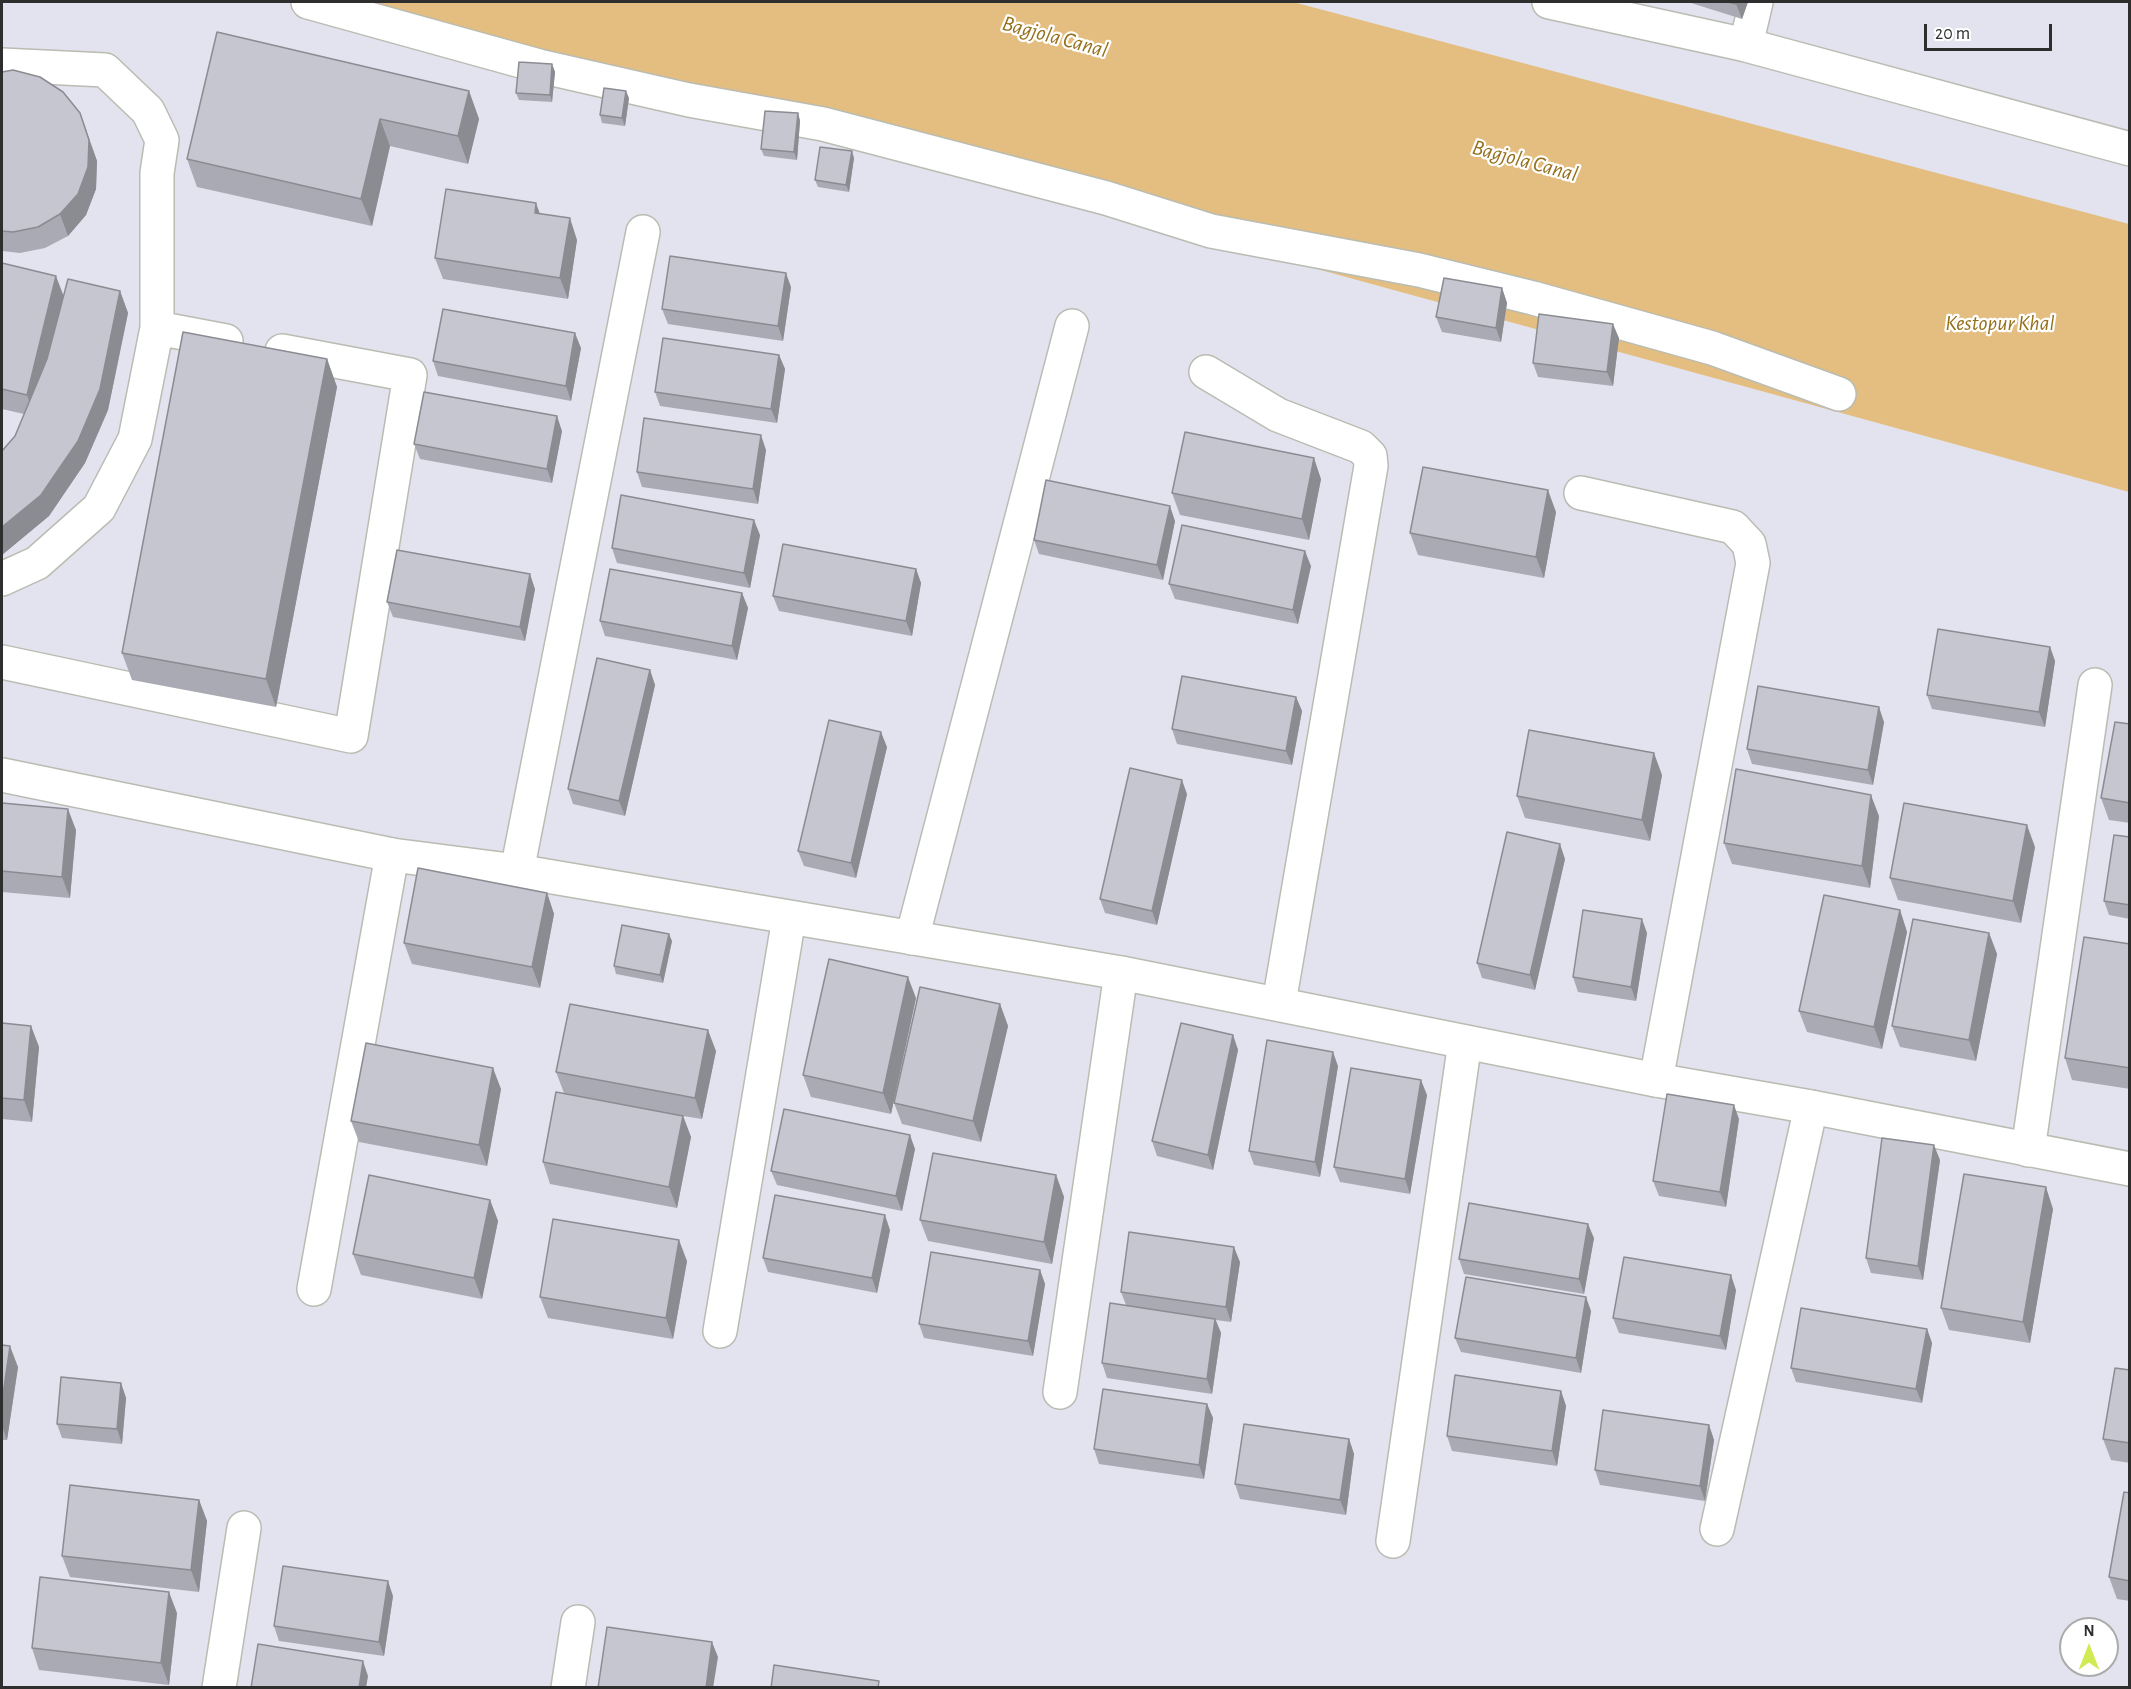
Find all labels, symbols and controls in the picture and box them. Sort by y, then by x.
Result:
water label: Bagjola Canal [999,10,1111,64]
scale bar [1927,12,2054,50]
text: 20 m [1935,25,1970,43]
water label: Bagjola Canal [1469,134,1581,188]
water label: Kestopur Khal [1945,310,2055,336]
north arrow [2059,1617,2119,1677]
text: N [2083,1623,2095,1639]

